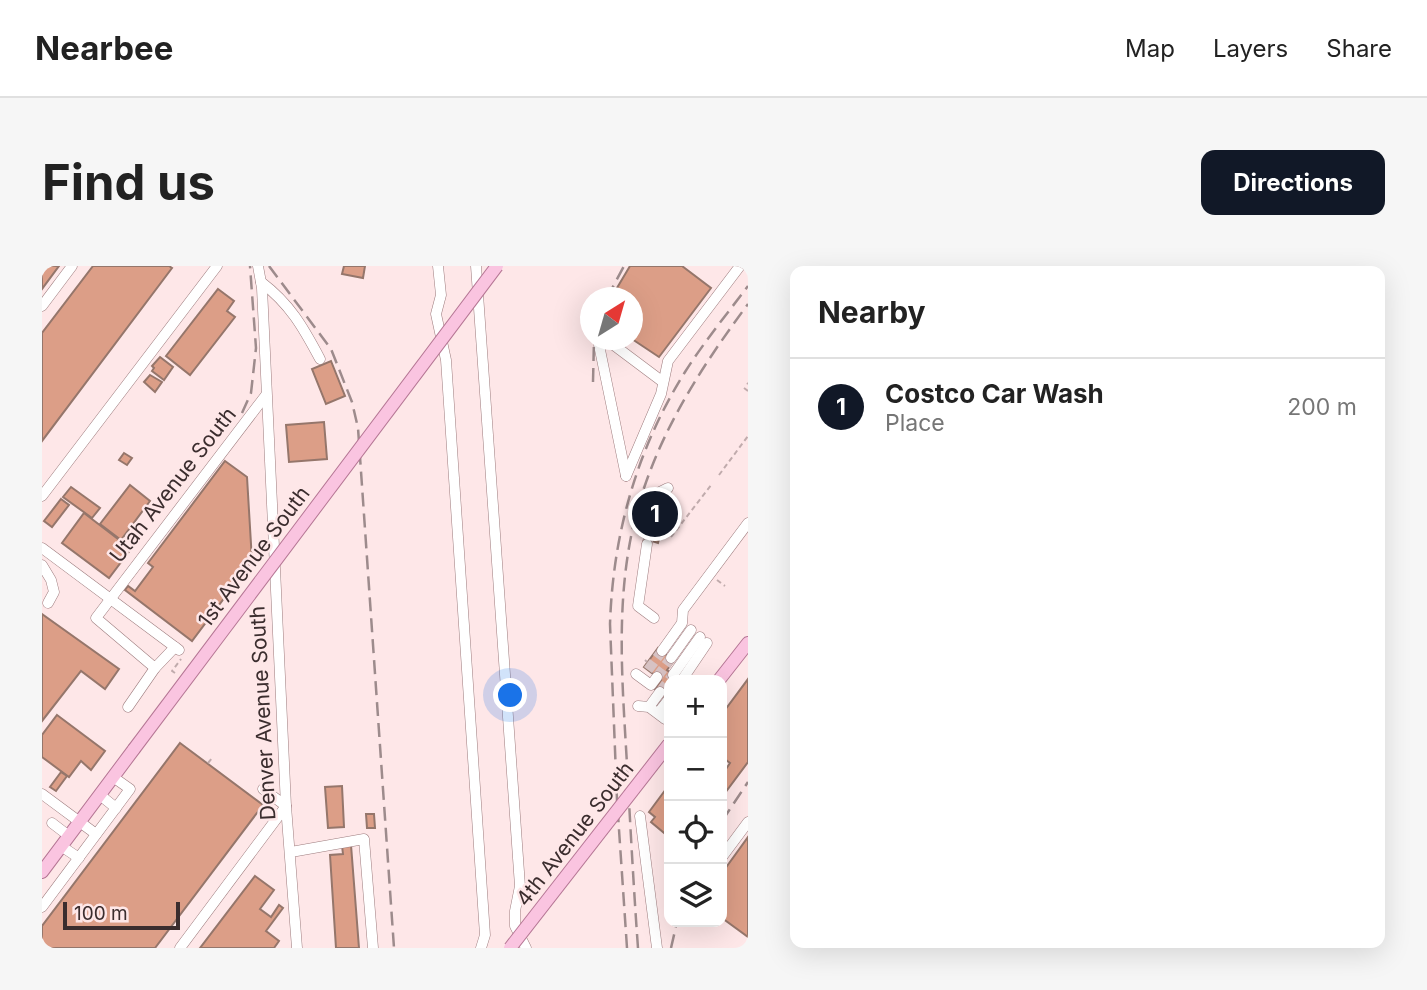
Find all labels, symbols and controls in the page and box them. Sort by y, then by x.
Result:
text: Nearbee [35,28,173,68]
text: Map [1125,34,1175,63]
text: Layers [1213,34,1288,63]
text: Share [1326,34,1392,63]
button: Directions [1201,150,1385,215]
text: Find us [42,153,215,212]
north arrow [580,287,643,350]
text: Nearby [818,294,926,330]
text: Costco Car Wash [885,378,1104,409]
text: 1 [836,393,846,421]
text: 200 m [1287,393,1357,421]
street label: Utah Avenue South [104,402,241,567]
text: Place [885,409,945,437]
street label: 1st Avenue South [193,481,315,632]
pin: 1 [632,488,678,540]
street label: Denver Avenue South [244,605,281,821]
map controls [664,675,727,927]
button: + [664,675,727,738]
your location [493,678,527,712]
button: − [664,738,727,801]
street label: 4th Avenue South [511,757,639,911]
button: locate [664,801,727,864]
button: layers [664,864,727,927]
scale bar [63,899,180,931]
text: 100 m [74,902,128,925]

